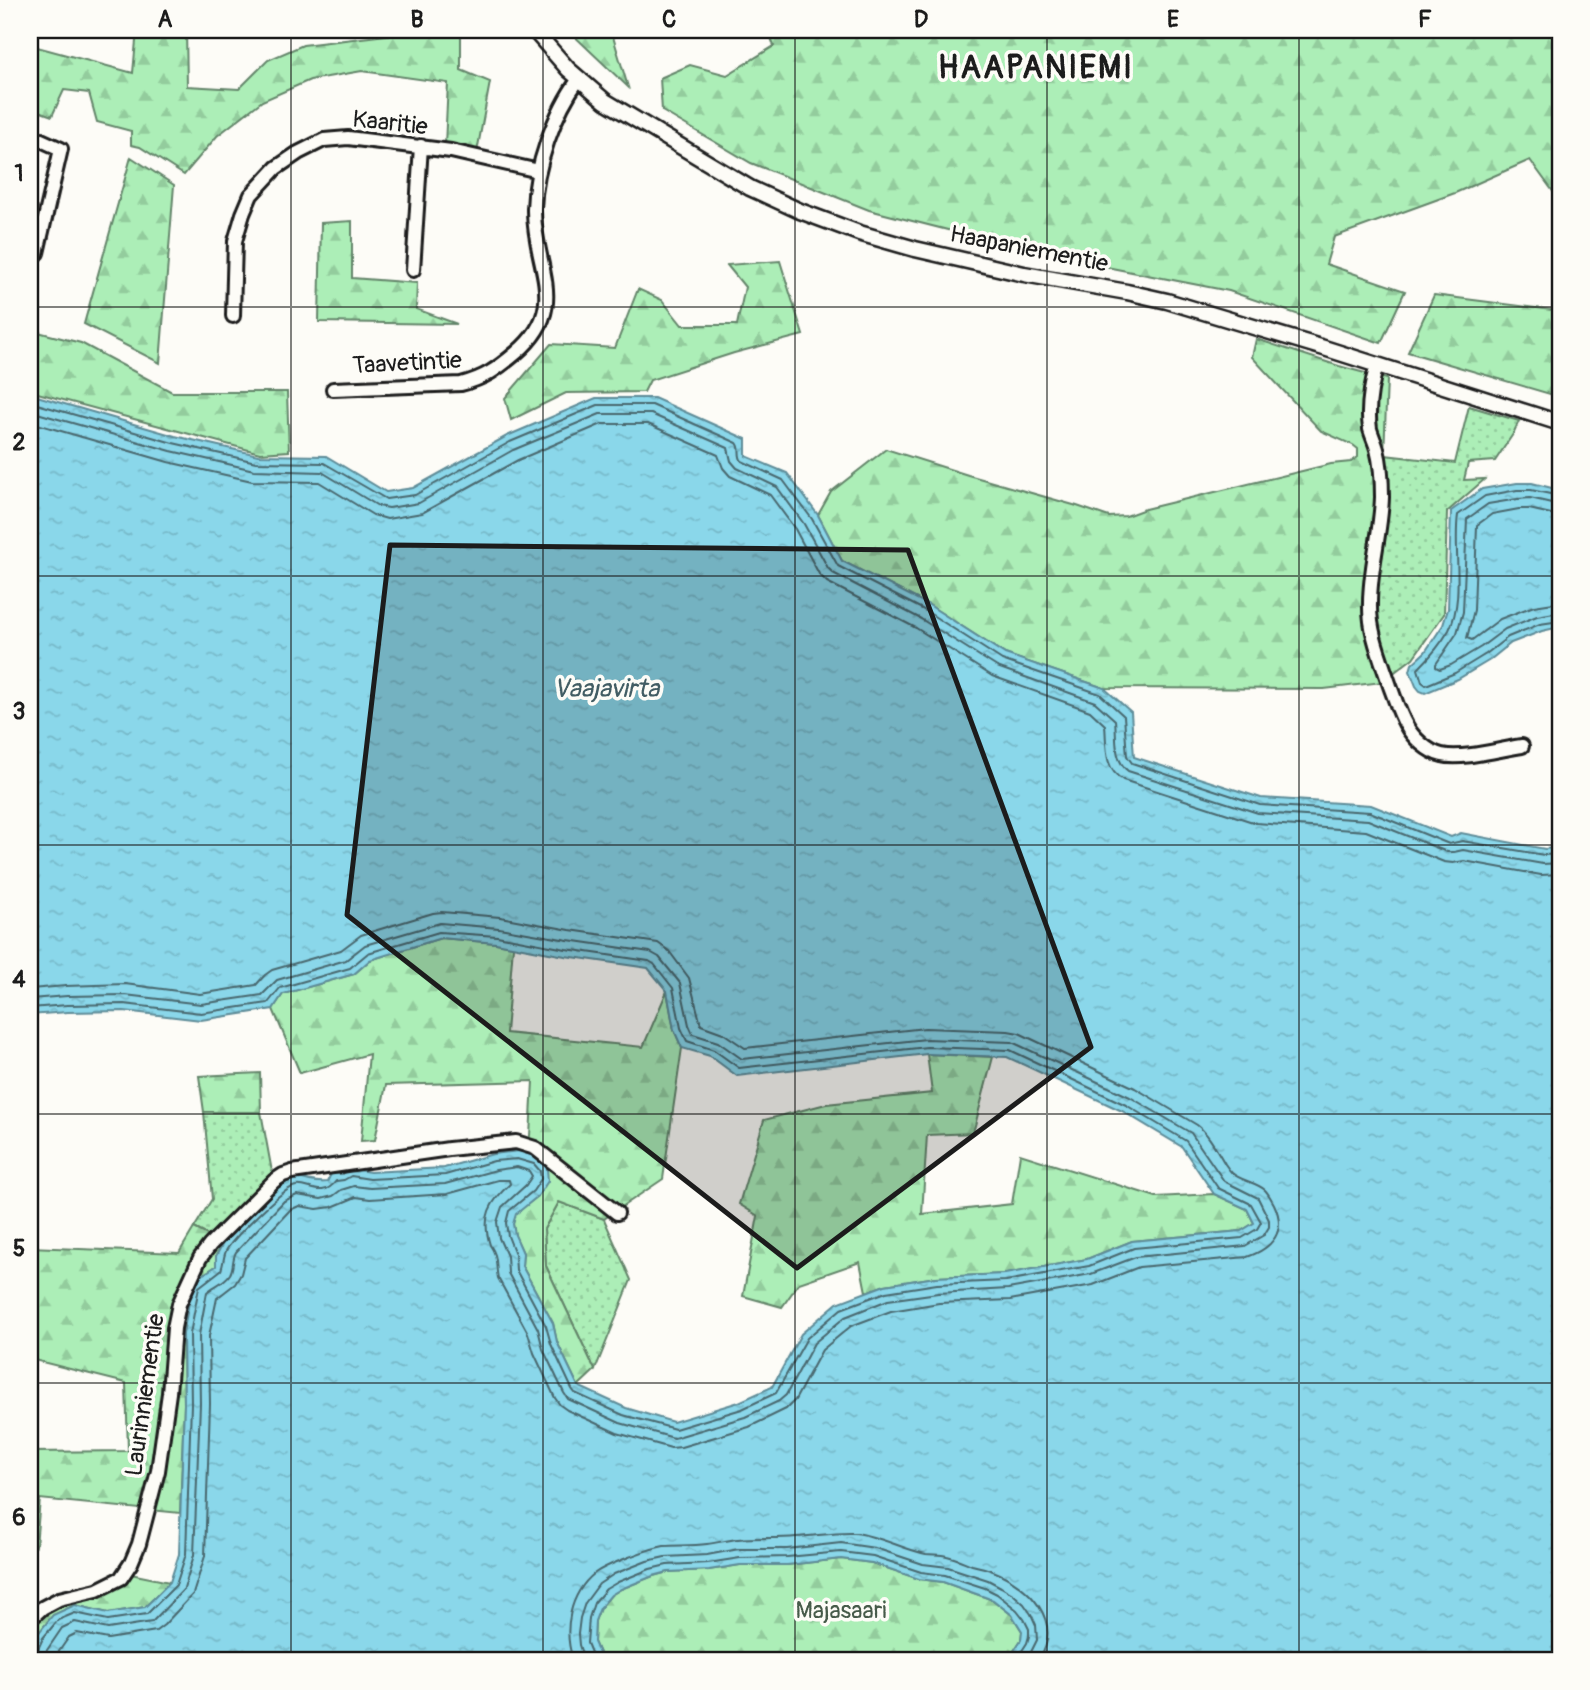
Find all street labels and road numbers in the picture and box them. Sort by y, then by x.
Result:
street label: Kaaritie [351,105,429,141]
street label: Haapaniementie [947,219,1111,279]
street label: Taavetintie [351,346,463,380]
street label: Laurinniementie [119,1312,171,1478]

